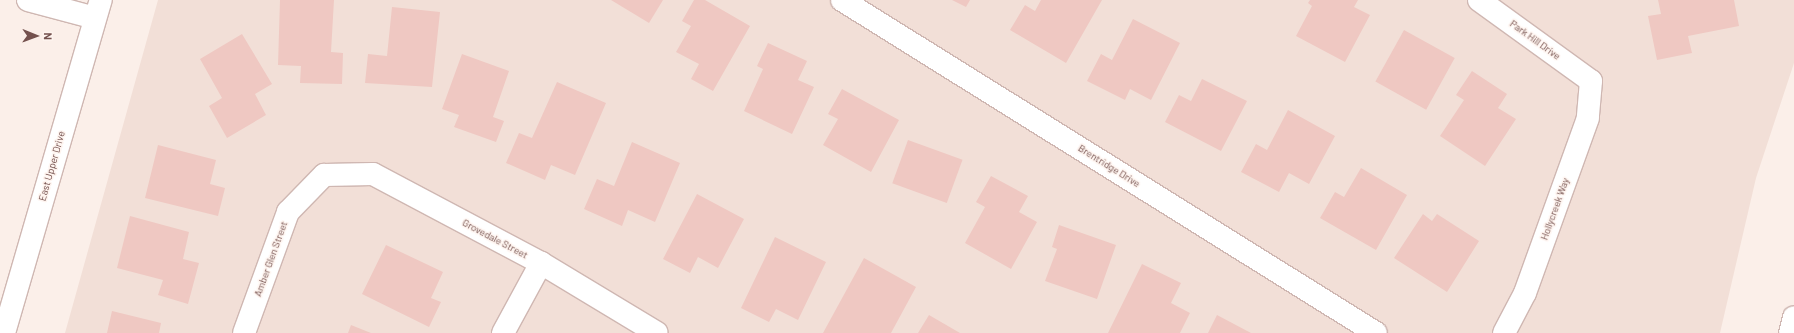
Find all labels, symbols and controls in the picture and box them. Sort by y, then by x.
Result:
north arrow [16,16,56,56]
street label: Park Hill Drive [1507,18,1563,62]
text: N [42,32,55,40]
street label: East Upper Drive [36,130,68,202]
street label: Brentridge Drive [1076,142,1142,190]
street label: Hollycreek Way [1538,176,1572,242]
street label: Grovedale Street [460,217,530,261]
street label: Amber Glen Street [252,220,290,298]

